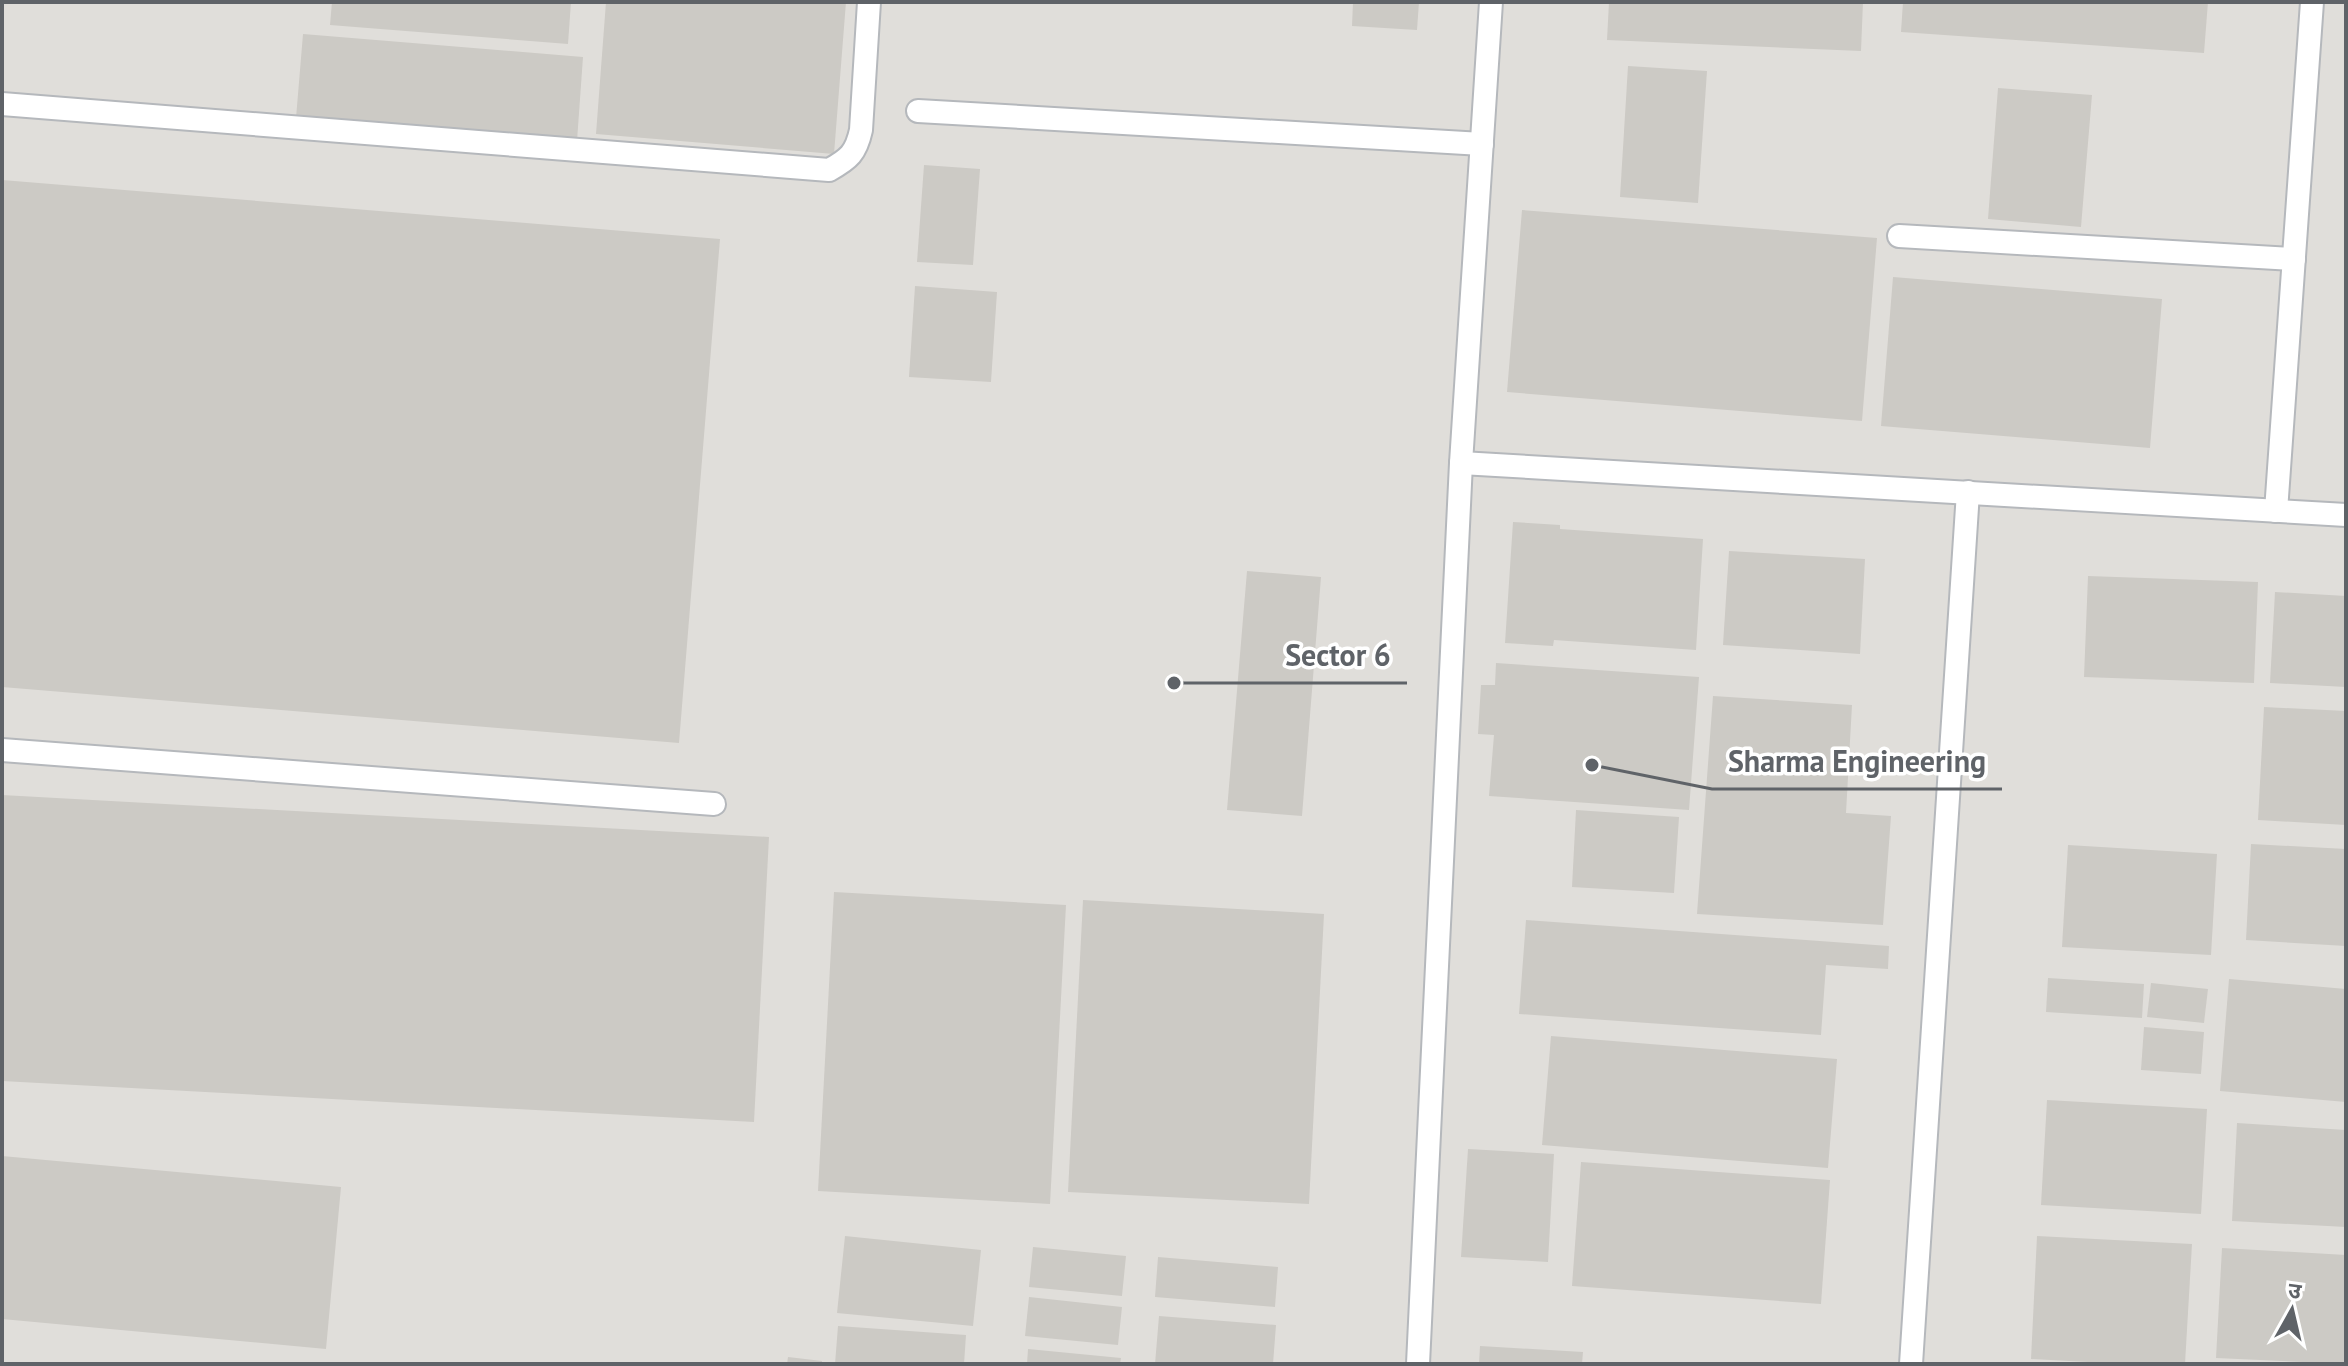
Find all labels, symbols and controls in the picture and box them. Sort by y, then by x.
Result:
callout: Sector 6 [1270,629,1407,683]
text: Sector 6 [1285,635,1391,674]
callout: Sharma Engineering [1712,735,2002,789]
text: Sharma Engineering [1728,741,1986,780]
north arrow [2252,1270,2332,1350]
text: उ [2286,1275,2304,1305]

